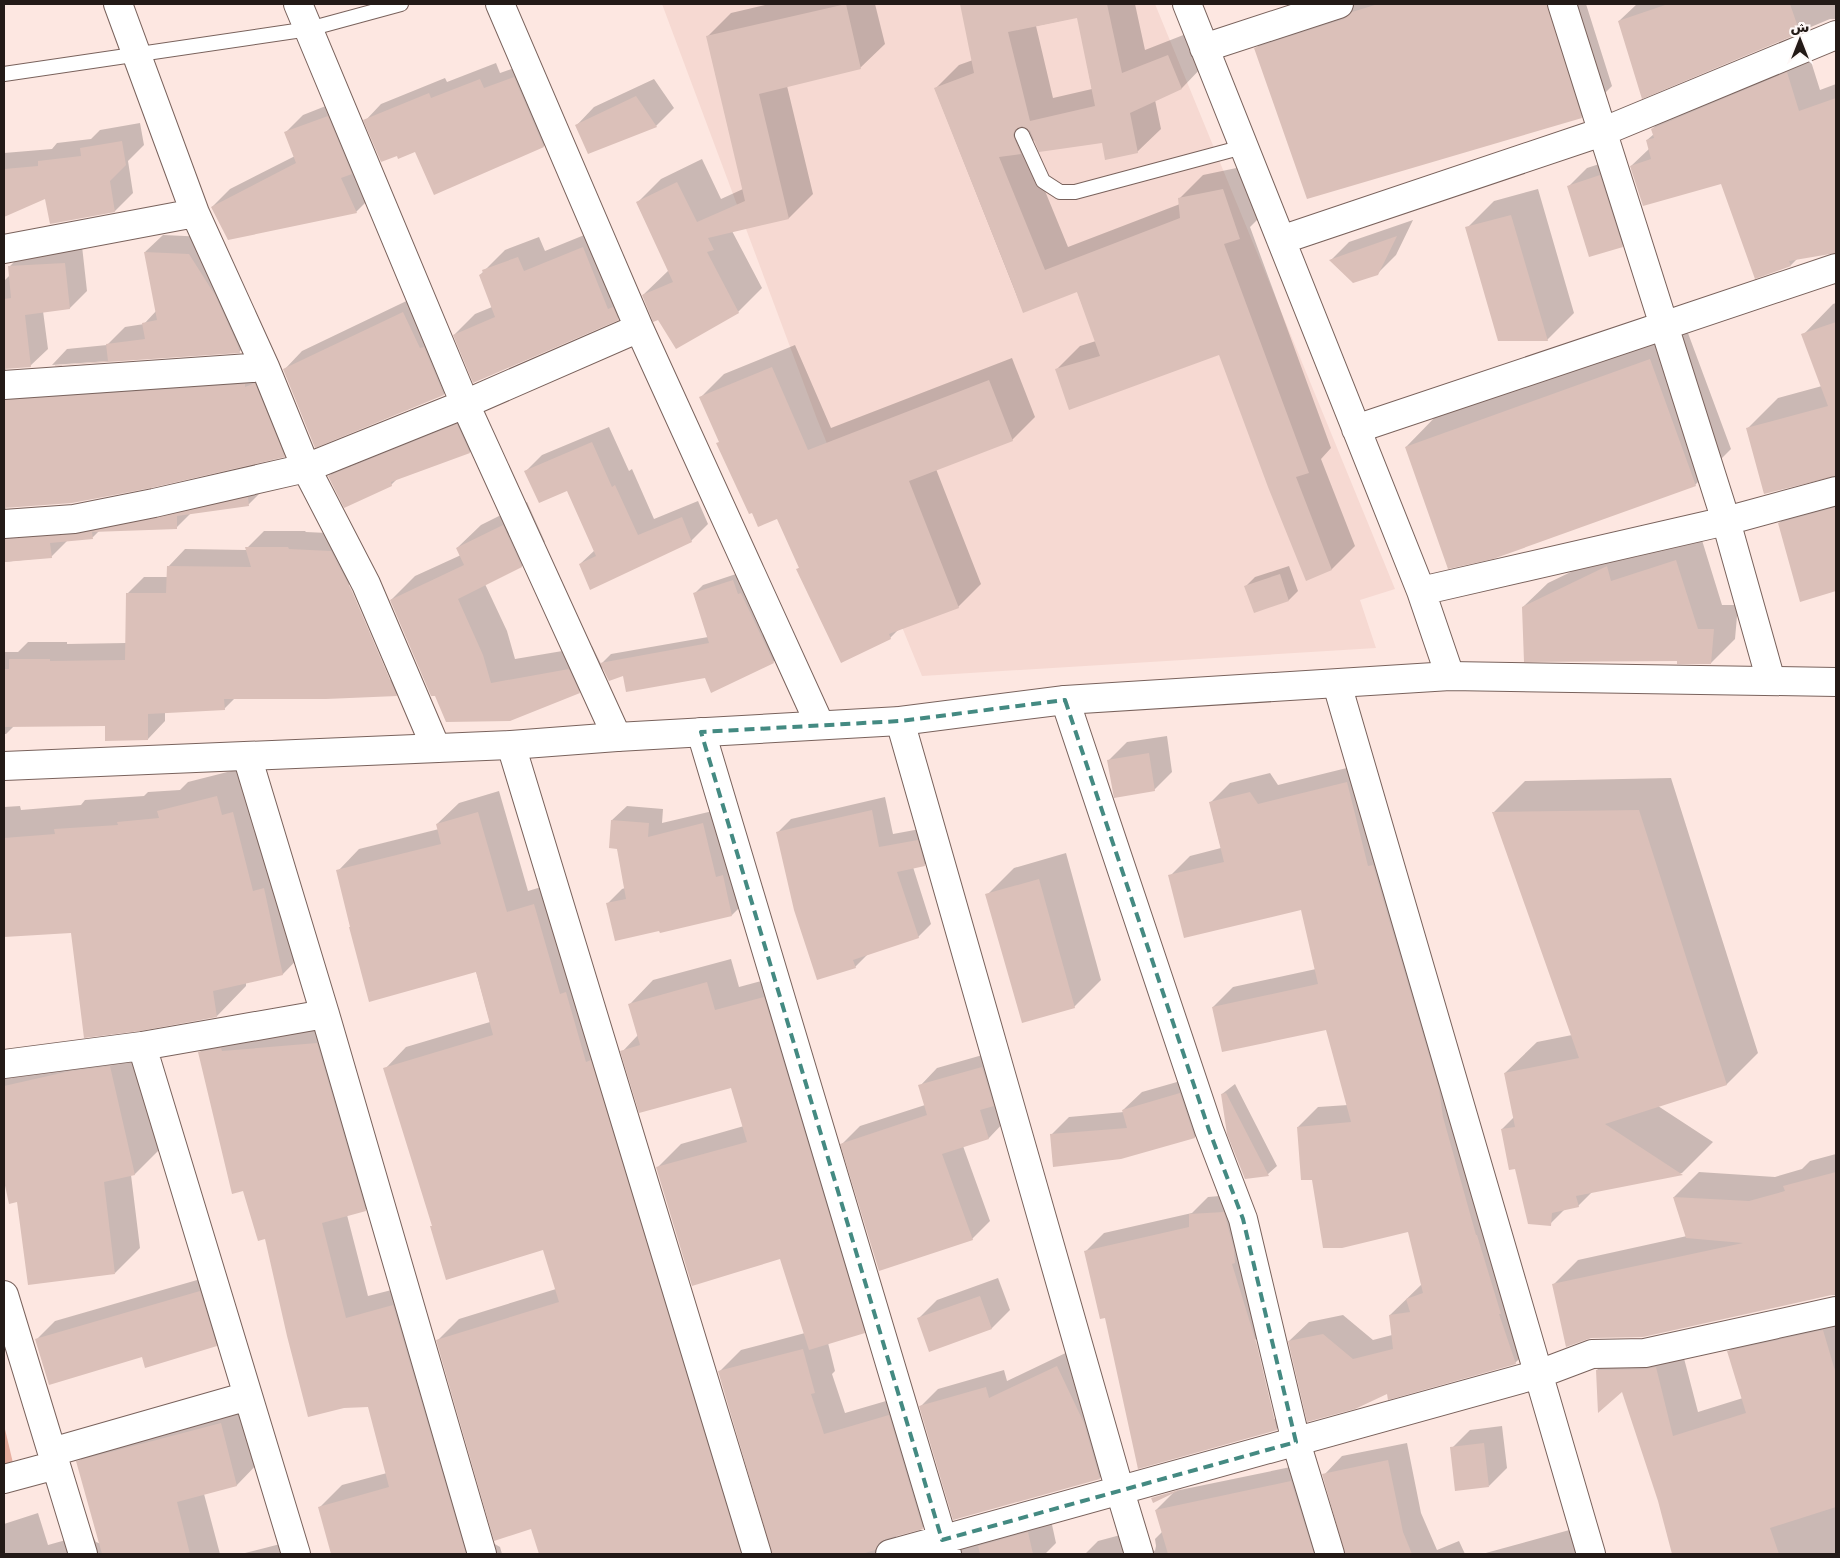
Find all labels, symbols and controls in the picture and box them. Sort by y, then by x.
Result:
north arrow [1775,15,1825,65]
text: ش [1790,19,1810,35]

